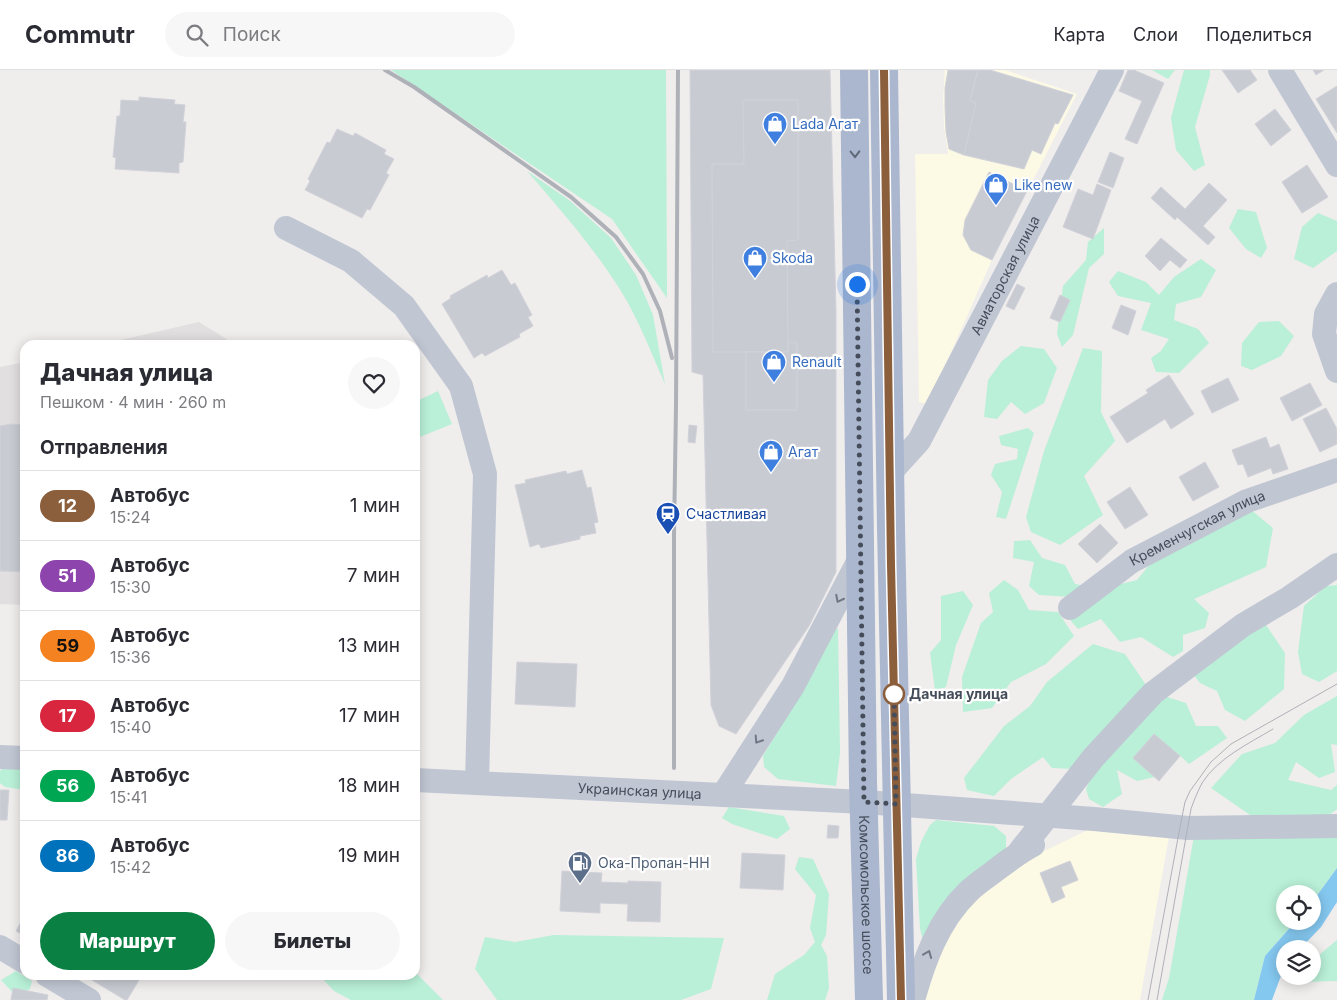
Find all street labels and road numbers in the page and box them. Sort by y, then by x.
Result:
street label: Авиаторская улица [967,213,1043,338]
street label: Кременчугская улица [1126,486,1267,569]
street label: Украинская улица [577,779,702,802]
street label: Комсомольское шоссе [856,815,877,975]

